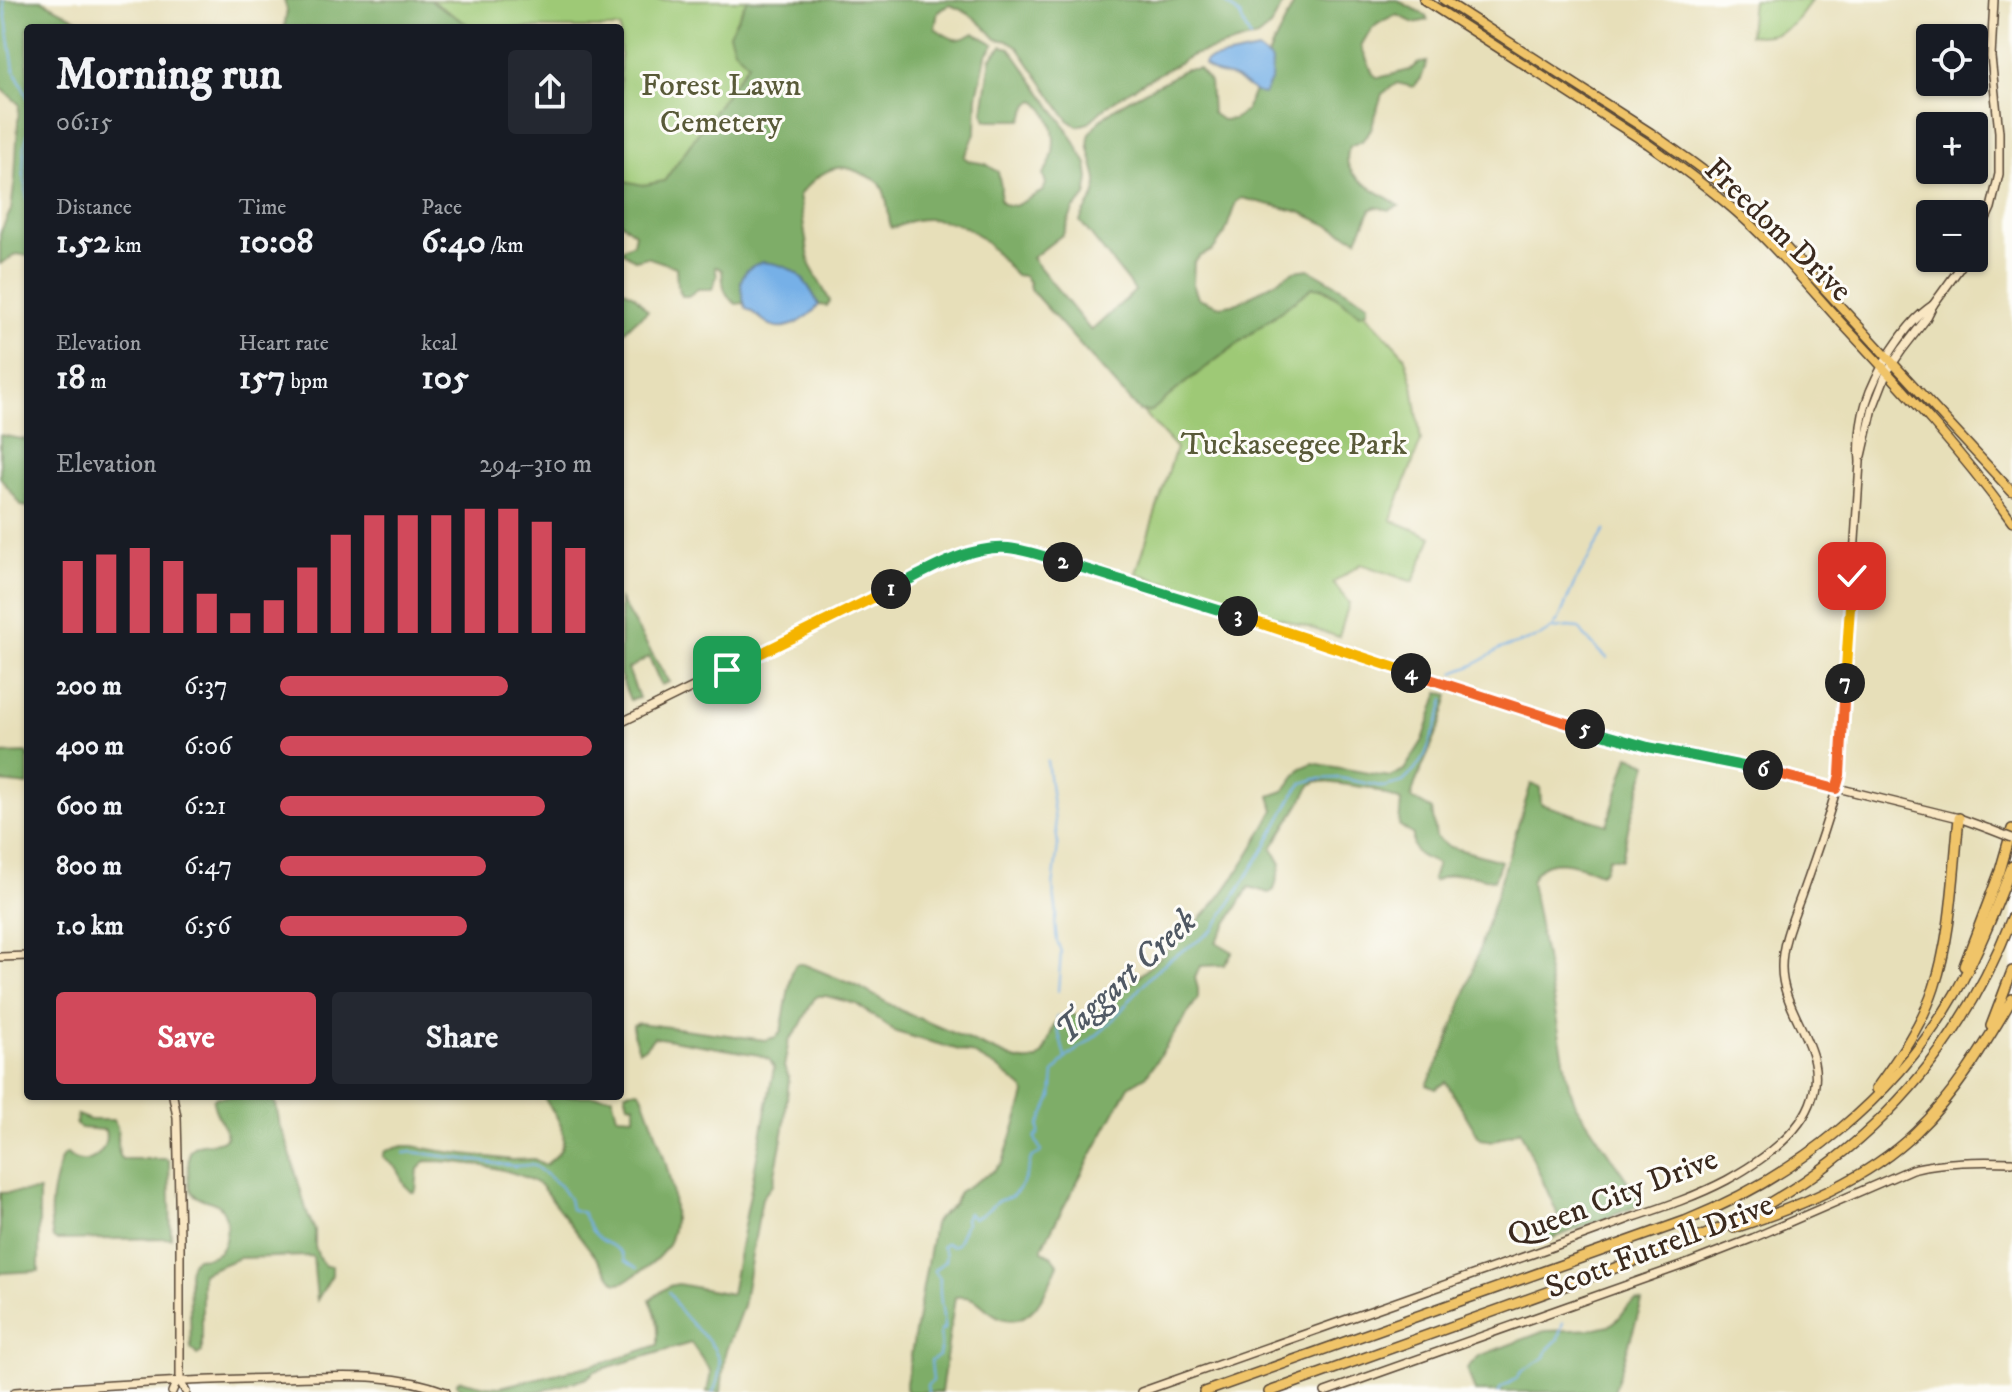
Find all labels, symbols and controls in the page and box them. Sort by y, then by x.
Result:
map controls [1916,24,1988,272]
button: locate [1916,24,1988,96]
text: Morning run [56,48,282,103]
button: share [508,50,592,134]
park label: Forest Lawn Cemetery [641,66,802,143]
text: 06:15 [56,106,113,139]
button: + [1916,112,1988,184]
street label: Freedom Drive [1695,150,1860,311]
text: Distance [56,194,132,221]
text: Time [239,194,286,221]
text: Pace [421,194,462,221]
button: − [1916,200,1988,272]
text: 1.52 [56,221,110,263]
text: 10:08 [239,221,314,263]
text: 6:40 [421,221,486,263]
text: km [110,232,142,259]
text: /km [486,232,524,259]
text: Elevation [56,330,141,357]
text: Heart rate [239,330,329,357]
text: kcal [421,330,457,357]
text: 18 [56,357,86,399]
text: 157 [239,357,286,399]
text: 105 [421,357,469,399]
text: m [86,368,107,395]
text: bpm [286,368,328,395]
park label: Tuckaseegee Park [1181,425,1407,465]
text: Elevation [56,448,157,481]
text: 294–310 m [479,448,592,481]
pin: 2 [1043,542,1083,582]
pin [1818,542,1886,610]
text: 2 [1058,548,1068,575]
icon: check [1830,554,1874,598]
pin: 1 [871,569,911,609]
text: 1 [887,575,895,602]
pin: 3 [1218,596,1258,636]
text: 3 [1234,602,1242,629]
pin [693,636,761,704]
icon: arrive [705,648,749,692]
pin: 4 [1391,653,1431,693]
text: 4 [1405,659,1417,686]
pin: 7 [1825,663,1865,703]
text: 7 [1839,669,1851,696]
text: 200 m [56,670,122,703]
text: 6:37 [184,670,228,703]
pin: 5 [1565,709,1605,749]
text: 5 [1580,715,1590,742]
text: 400 m [56,730,124,763]
text: 6:06 [184,730,232,763]
pin: 6 [1743,750,1783,790]
text: 6 [1757,756,1769,783]
text: 600 m [56,790,123,823]
text: 6:21 [184,790,227,823]
text: 800 m [56,850,122,883]
text: 6:47 [184,850,232,883]
water label: Taggart Creek [1047,900,1206,1053]
text: 1.0 km [56,910,124,943]
text: 6:56 [184,910,231,943]
button: Save [56,992,316,1084]
button: Share [332,992,592,1084]
street label: Queen City Drive [1502,1139,1724,1256]
street label: Scott Futrell Drive [1540,1185,1779,1309]

